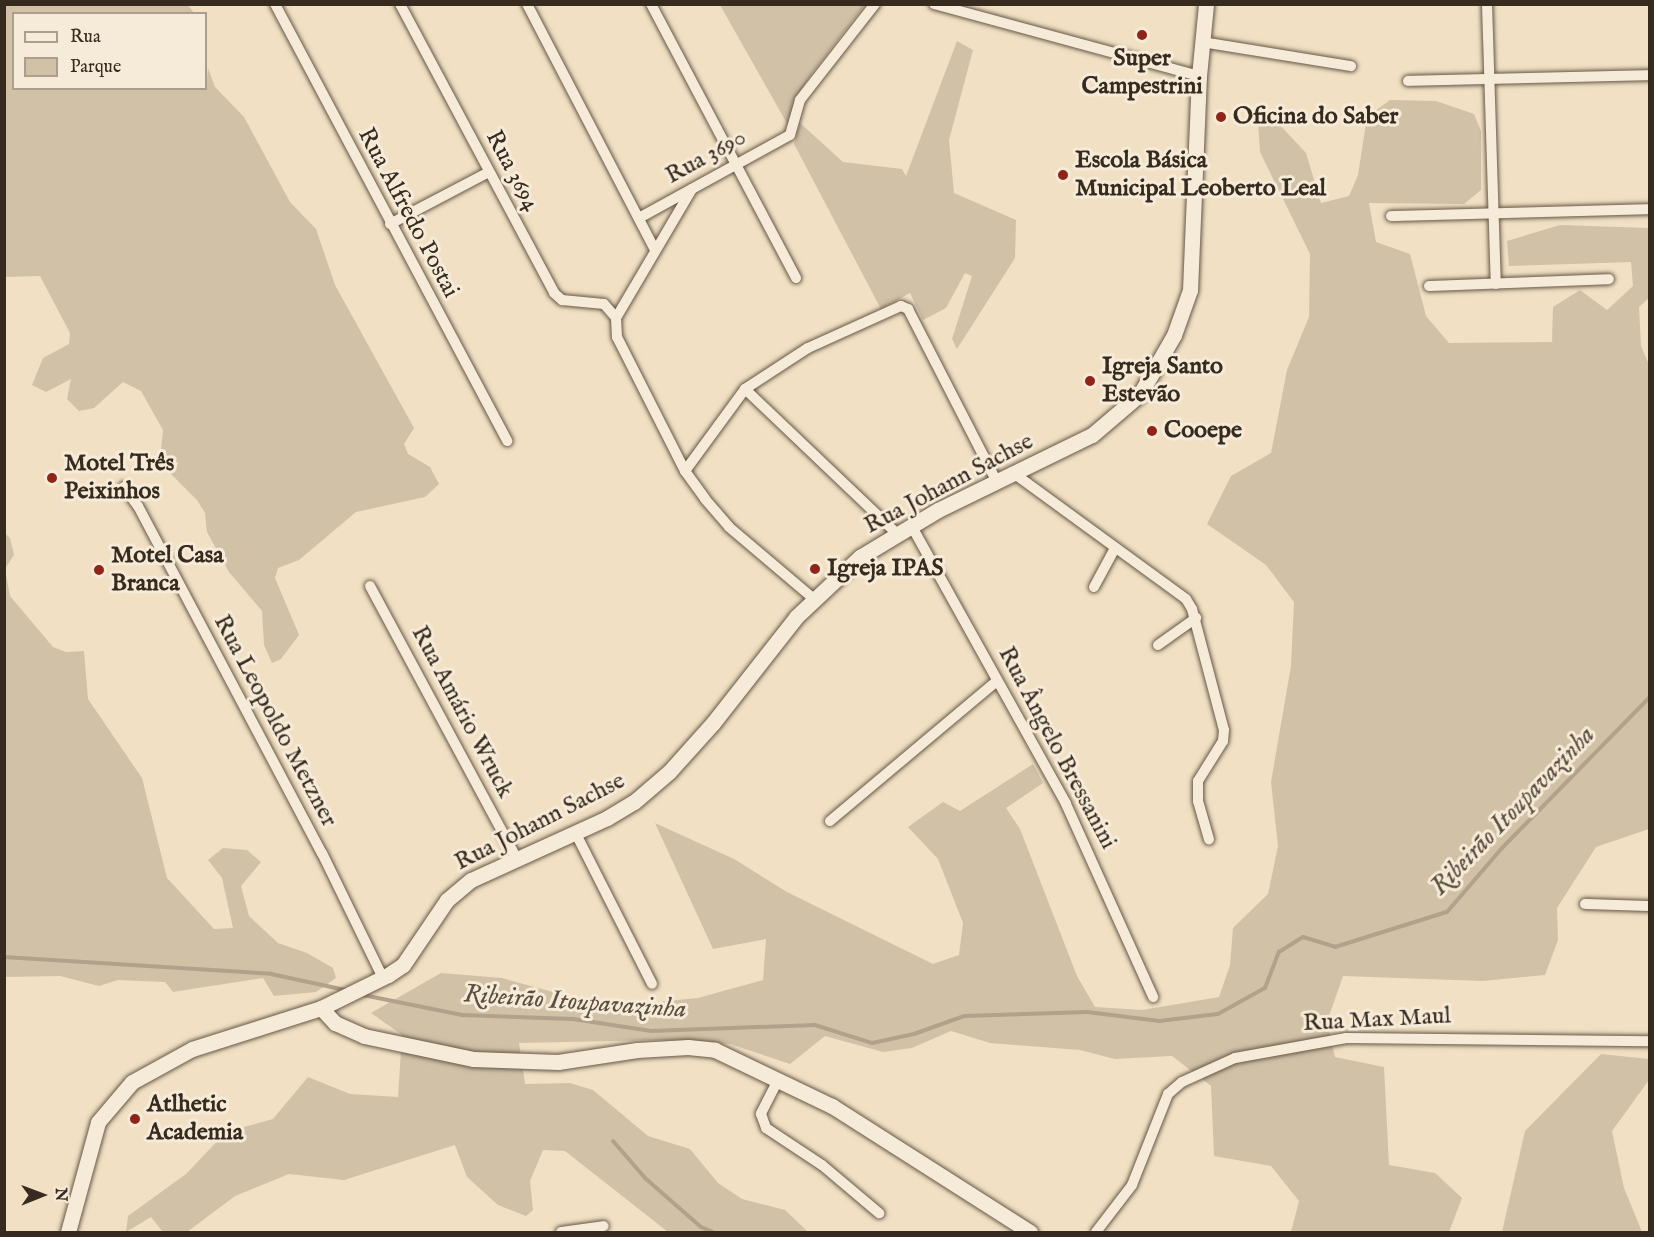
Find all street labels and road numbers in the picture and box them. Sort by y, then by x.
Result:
street label: Rua Alfredo Postai [351,123,465,303]
street label: Rua 3690 [661,123,751,191]
street label: Rua 3694 [479,126,545,216]
street label: Rua Johann Sachse [860,427,1038,541]
street label: Rua Leopoldo Metzner [207,610,343,832]
street label: Rua Amário Wruck [405,621,519,803]
street label: Rua Ângelo Bressanini [991,642,1123,854]
street label: Rua Johann Sachse [450,767,630,877]
street label: Rua Max Maul [1302,1002,1452,1038]

